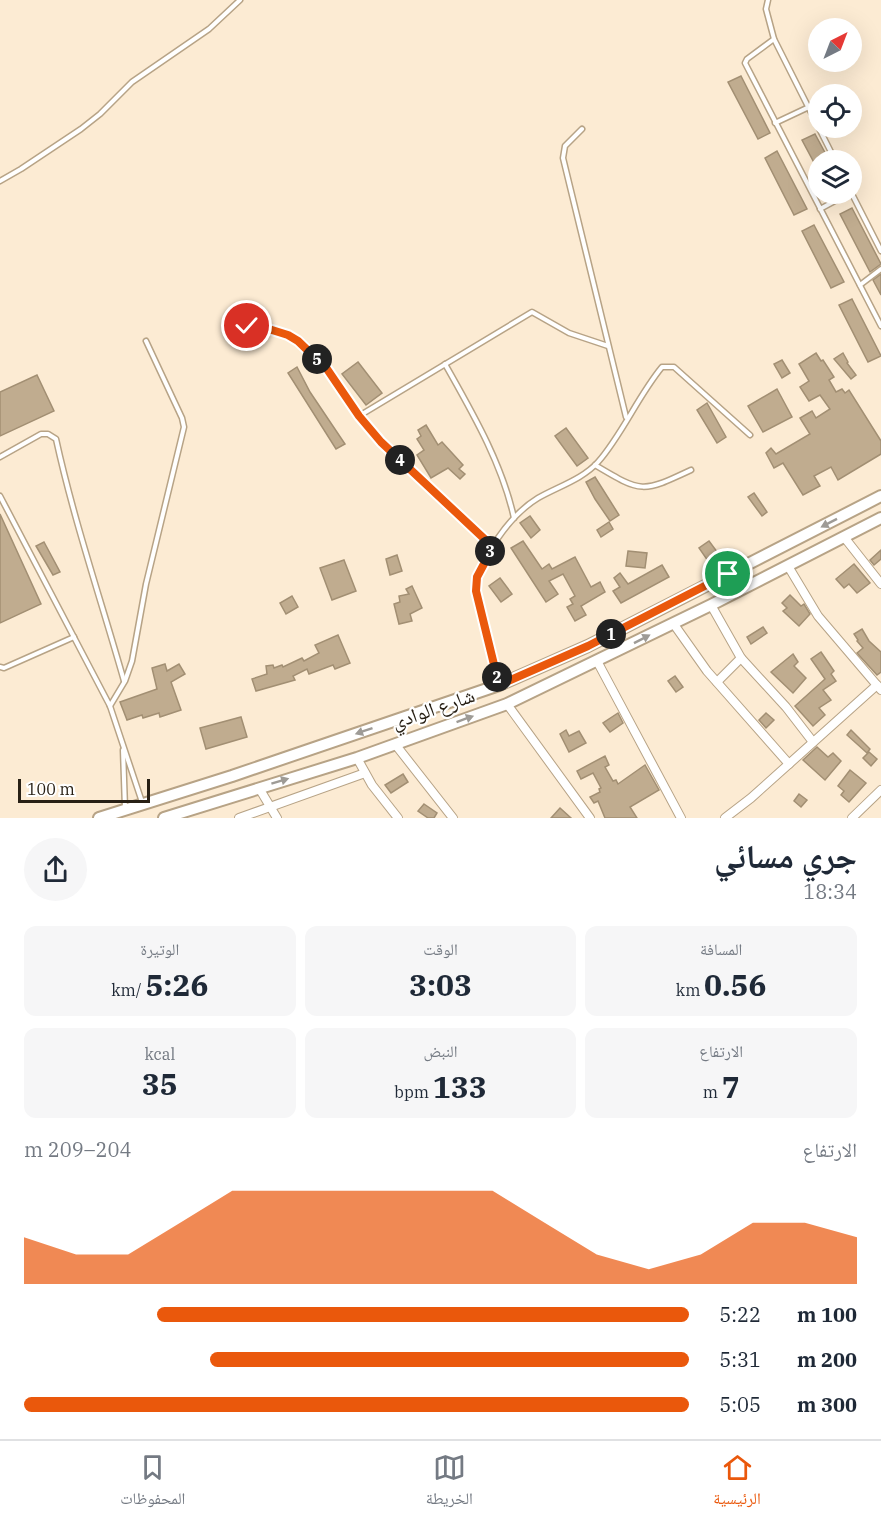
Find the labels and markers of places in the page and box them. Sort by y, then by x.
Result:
pin [221,300,272,351]
pin: 5 [302,344,332,374]
pin: 4 [385,445,415,475]
pin: 3 [475,536,505,566]
pin [702,548,753,599]
pin: 1 [596,619,626,649]
pin: 2 [482,662,512,692]

